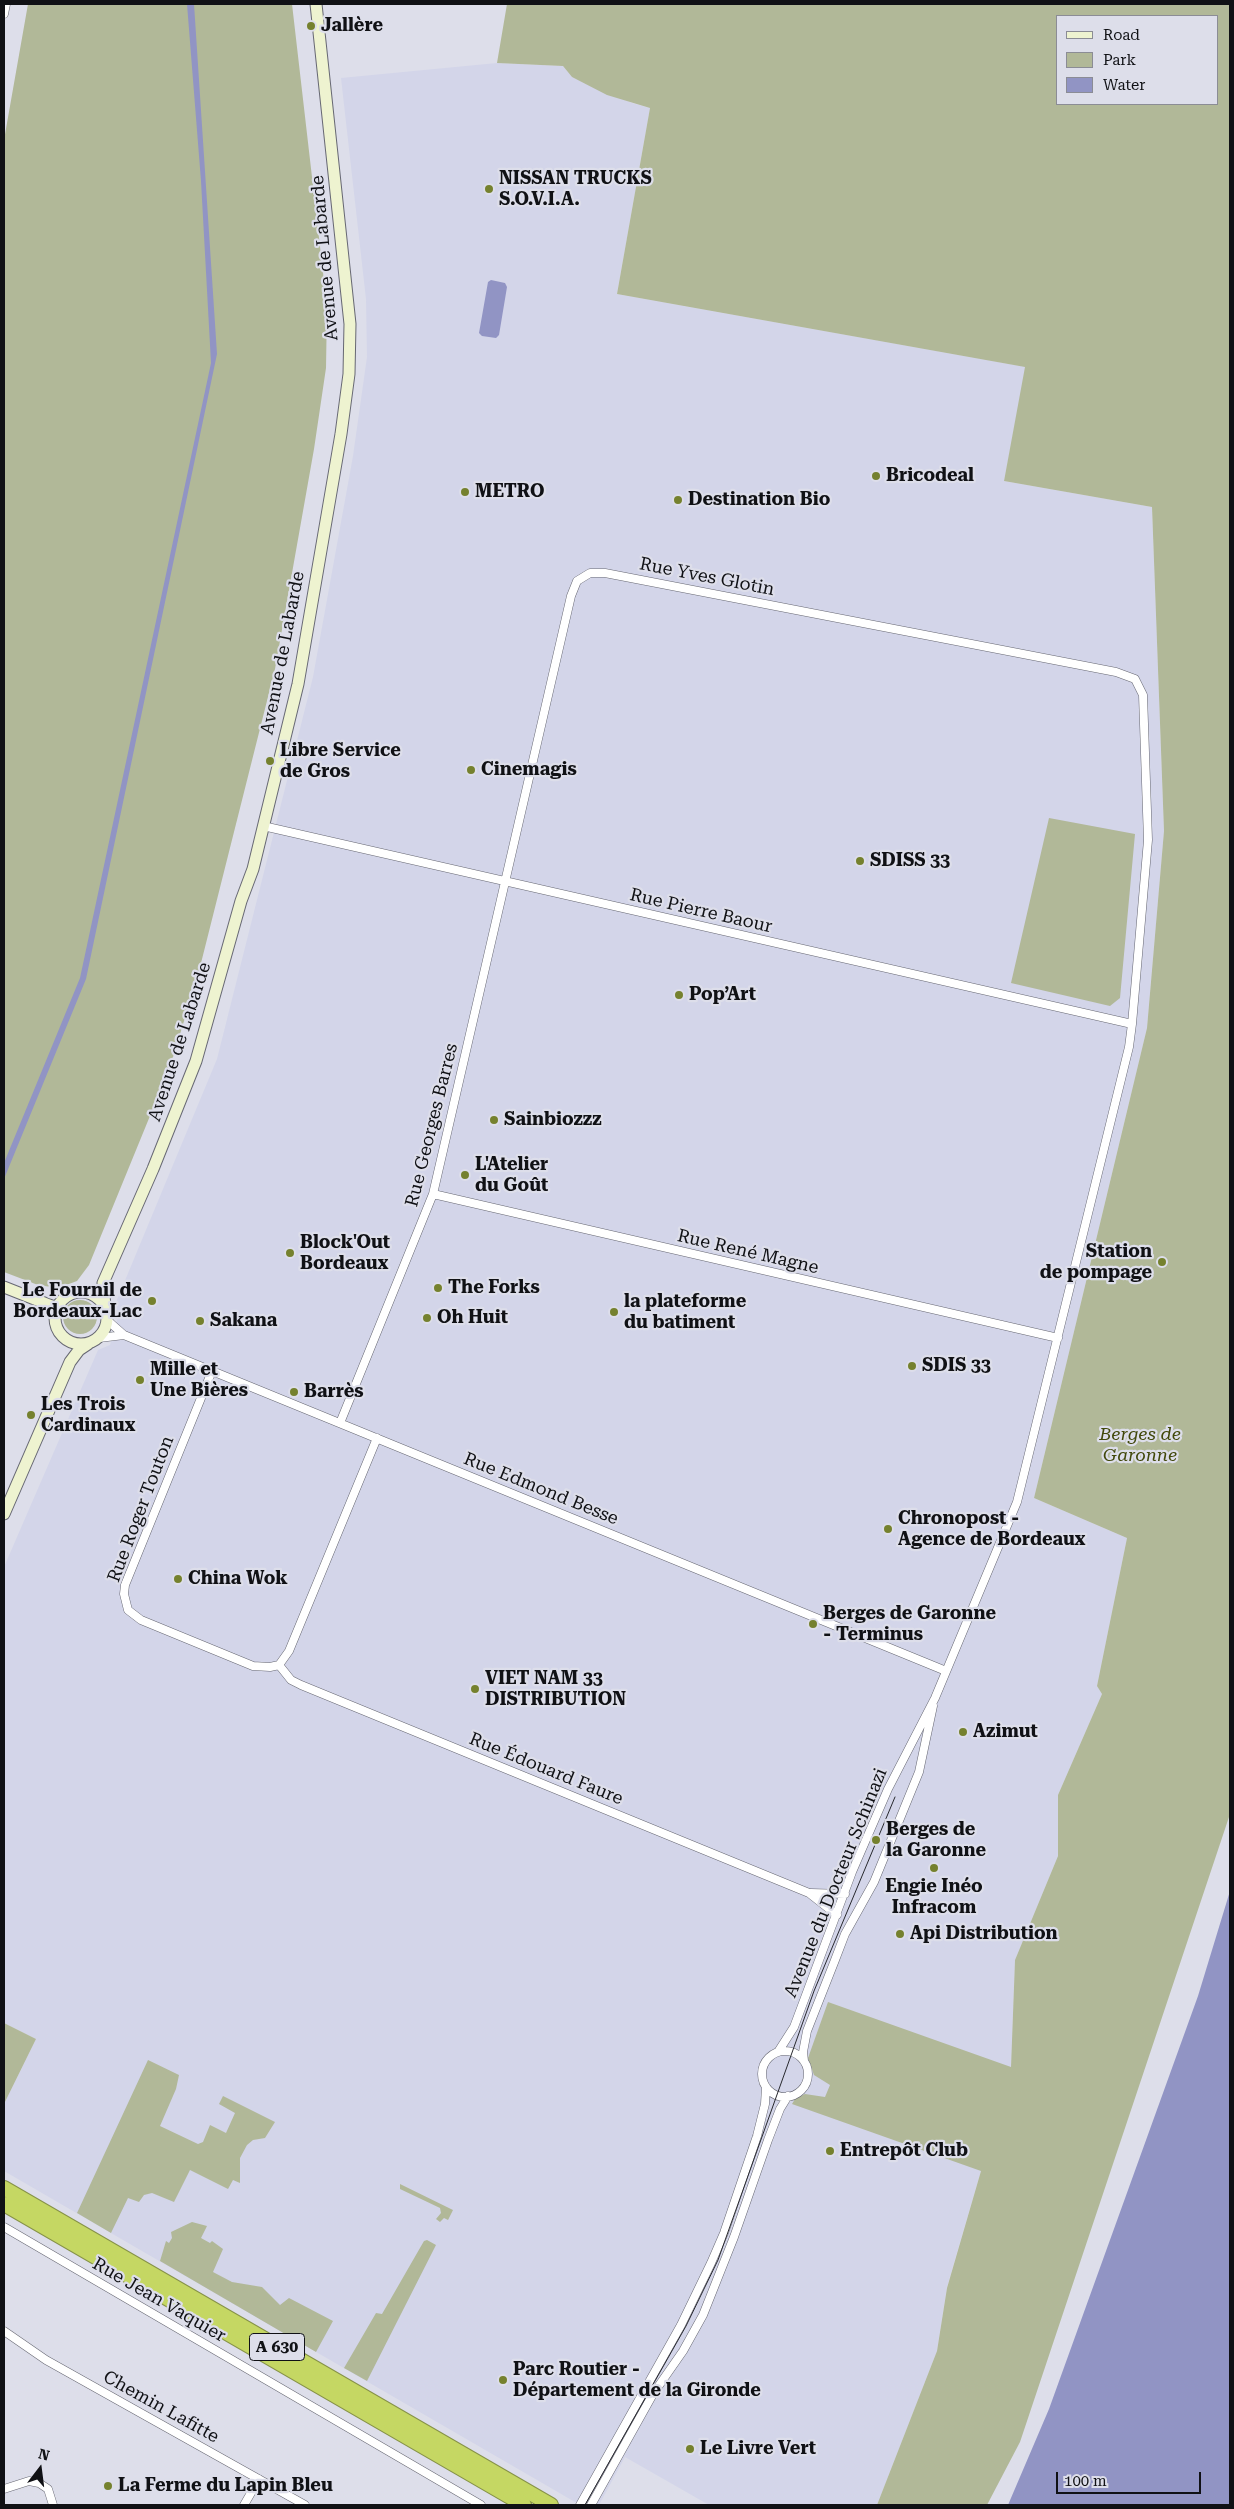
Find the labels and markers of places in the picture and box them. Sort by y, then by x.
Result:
place label: Jallère [321,15,383,37]
marker: Jallère [305,20,317,32]
place label: NISSAN TRUCKS S.O.V.I.A. [499,168,652,210]
marker: NISSAN TRUCKS S.O.V.I.A. [483,183,495,195]
place label: Bricodeal [886,465,974,487]
marker: Bricodeal [870,470,882,482]
place label: METRO [475,481,545,503]
marker: METRO [459,486,471,498]
place label: Destination Bio [688,489,830,511]
marker: Destination Bio [672,494,684,506]
place label: Libre Service de Gros [280,740,401,782]
marker: Libre Service de Gros [264,755,276,767]
place label: Cinemagis [481,759,577,781]
marker: Cinemagis [465,764,477,776]
place label: SDISS 33 [870,850,950,872]
marker: SDISS 33 [854,855,866,867]
place label: Pop’Art [689,984,756,1006]
marker: Pop’Art [673,989,685,1001]
place label: Sainbiozzz [504,1109,602,1131]
marker: Sainbiozzz [488,1114,500,1126]
place label: L'Atelier du Goût [475,1154,548,1196]
marker: L'Atelier du Goût [459,1169,471,1181]
place label: Block'Out Bordeaux [300,1232,390,1274]
place label: Station de pompage [1040,1241,1152,1284]
marker: Block'Out Bordeaux [284,1247,296,1259]
marker: Station de pompage [1156,1256,1168,1268]
place label: The Forks [448,1277,540,1299]
place label: Le Fournil de Bordeaux-Lac [13,1280,142,1322]
marker: The Forks [432,1282,444,1294]
place label: la plateforme du batiment [624,1291,746,1334]
marker: Le Fournil de Bordeaux-Lac [146,1295,158,1307]
marker: la plateforme du batiment [608,1306,620,1318]
place label: Oh Huit [437,1307,508,1329]
place label: Sakana [210,1310,277,1332]
marker: Oh Huit [421,1312,433,1324]
marker: Sakana [194,1315,206,1327]
place label: SDIS 33 [922,1355,991,1377]
place label: Mille et Une Bières [150,1359,248,1402]
marker: SDIS 33 [906,1360,918,1372]
marker: Mille et Une Bières [134,1374,146,1386]
place label: Barrès [304,1381,364,1403]
marker: Barrès [288,1386,300,1398]
place label: Les Trois Cardinaux [41,1394,135,1436]
marker: Les Trois Cardinaux [25,1409,37,1421]
place label: Chronopost - Agence de Bordeaux [898,1508,1085,1550]
marker: Chronopost - Agence de Bordeaux [882,1523,894,1535]
place label: China Wok [188,1568,288,1590]
marker: China Wok [172,1573,184,1585]
place label: Berges de Garonne - Terminus [823,1603,996,1646]
marker: Berges de Garonne - Terminus [807,1618,819,1630]
place label: VIET NAM 33 DISTRIBUTION [485,1668,626,1710]
marker: VIET NAM 33 DISTRIBUTION [469,1683,481,1695]
place label: Azimut [973,1721,1038,1743]
marker: Azimut [957,1726,969,1738]
place label: Berges de la Garonne [886,1819,986,1862]
marker: Berges de la Garonne [870,1834,882,1846]
marker: Engie Inéo Infracom [928,1862,940,1874]
place label: Engie Inéo Infracom [885,1876,983,1918]
place label: Api Distribution [910,1923,1058,1945]
marker: Api Distribution [894,1928,906,1940]
place label: Entrepôt Club [840,2140,968,2162]
marker: Entrepôt Club [824,2145,836,2157]
place label: Parc Routier - Département de la Gironde [513,2359,761,2402]
marker: Parc Routier - Département de la Gironde [497,2374,509,2386]
place label: Le Livre Vert [700,2438,816,2460]
marker: Le Livre Vert [684,2443,696,2455]
place label: La Ferme du Lapin Bleu [118,2475,333,2497]
marker: La Ferme du Lapin Bleu [102,2480,114,2492]

